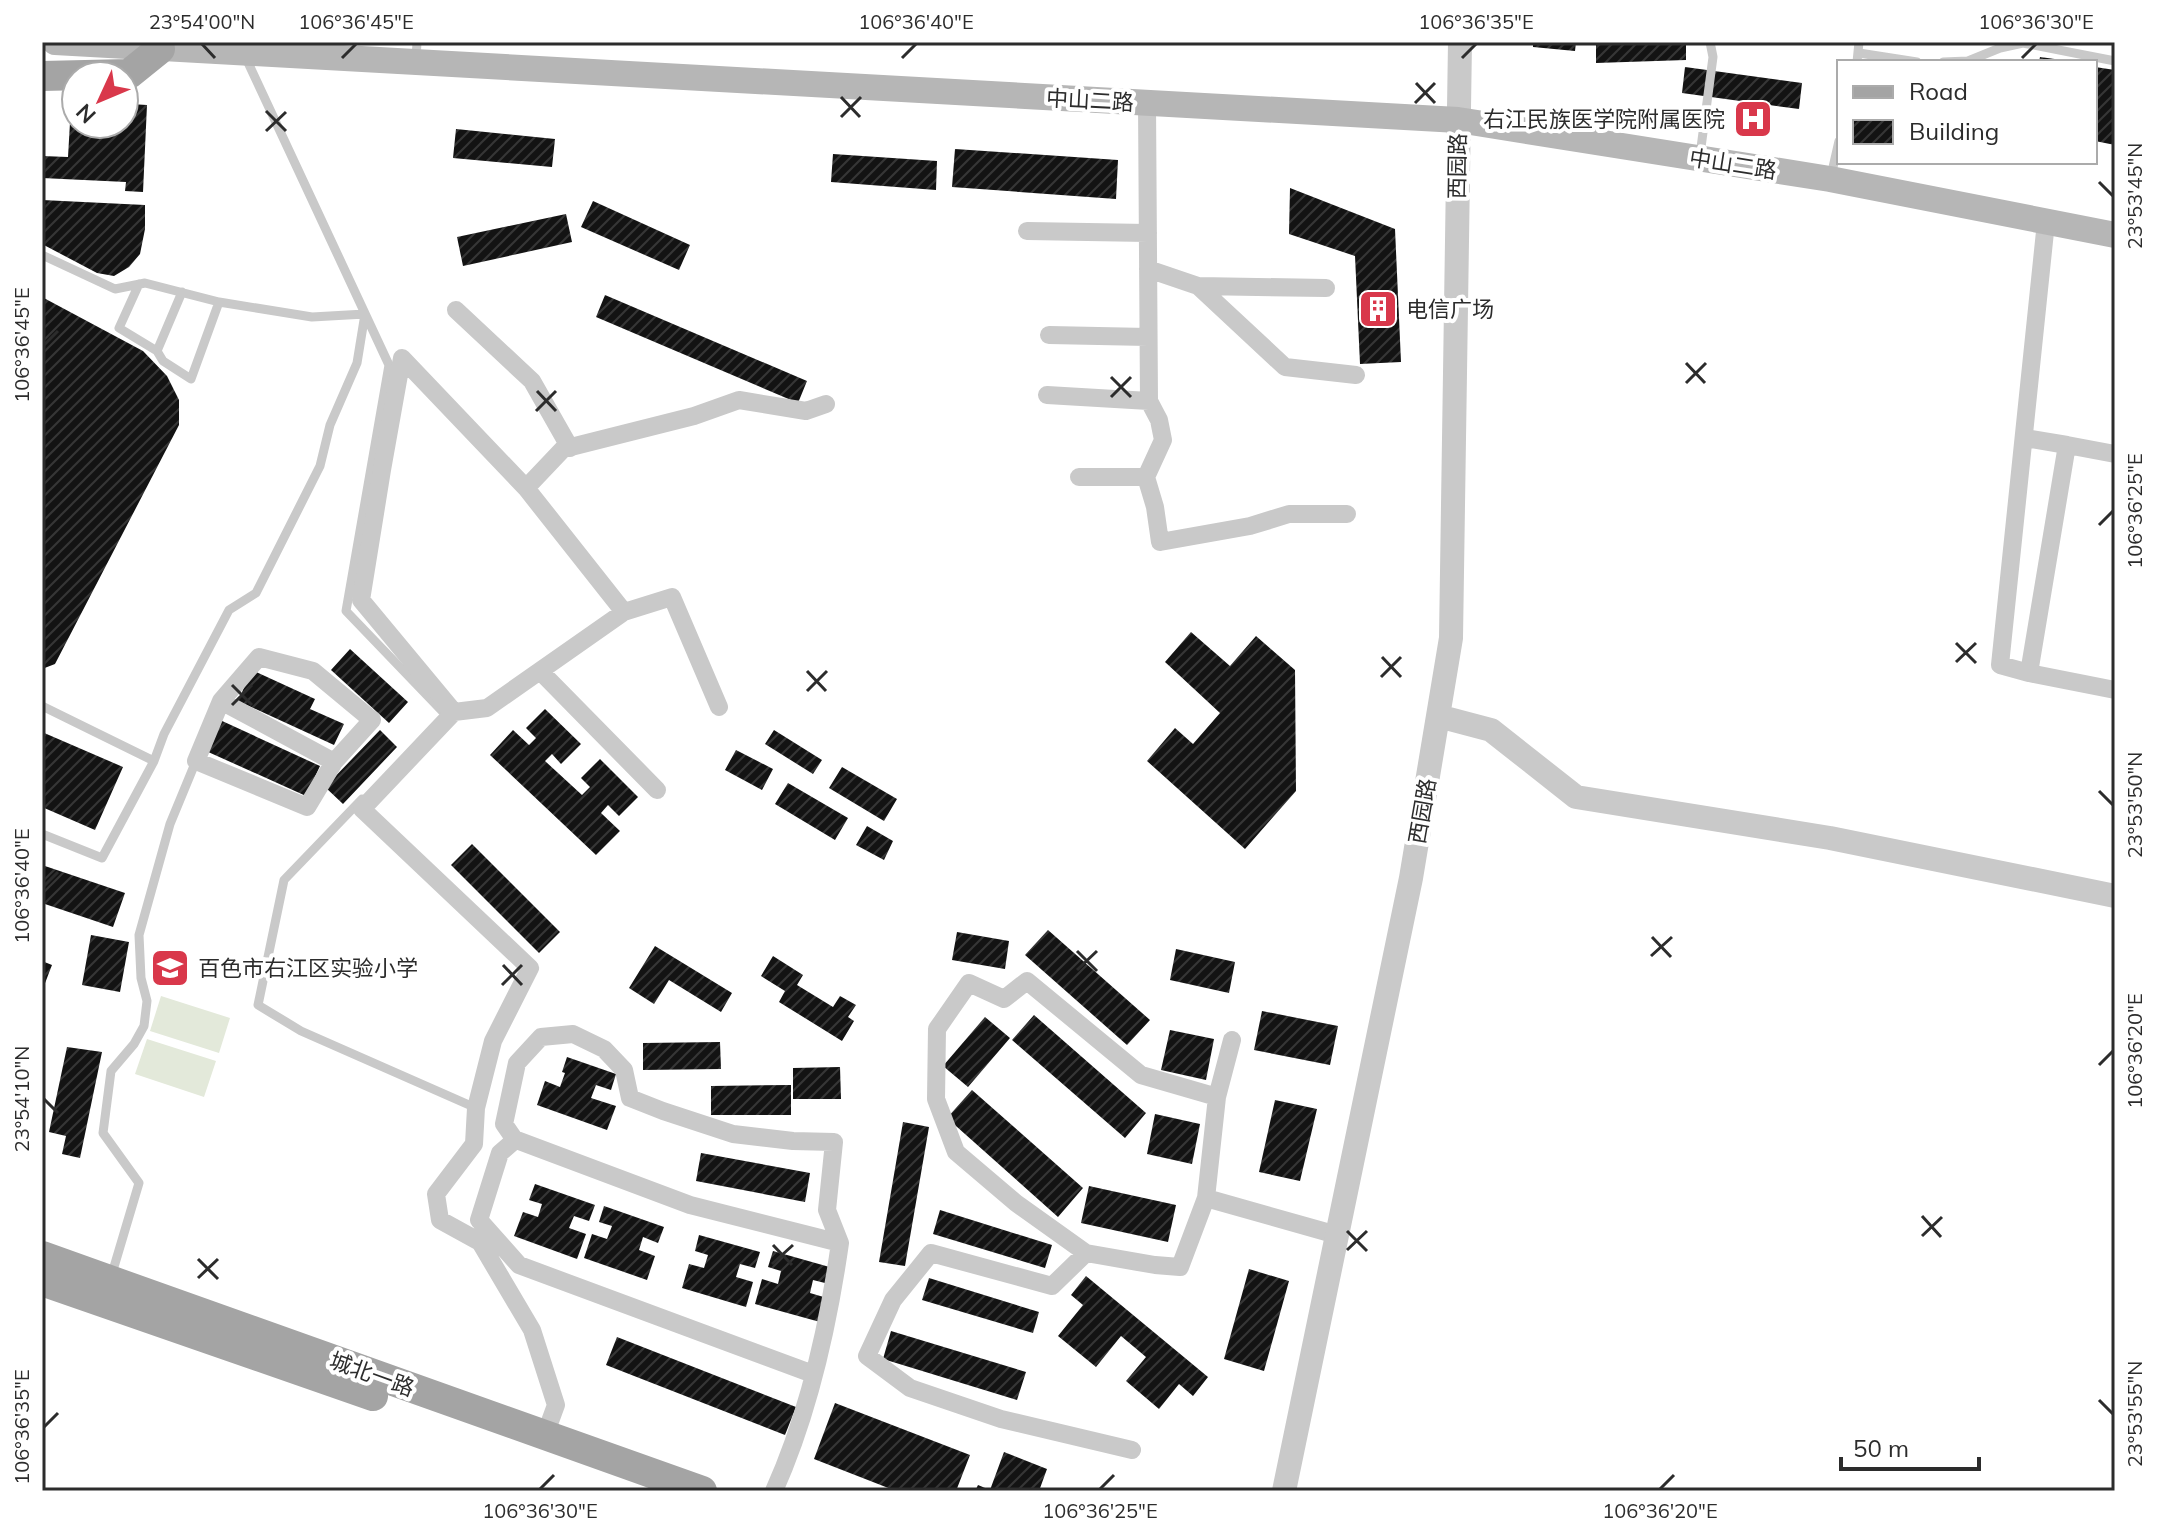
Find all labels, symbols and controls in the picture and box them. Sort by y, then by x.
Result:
text: 23°54'00"N [149,9,255,34]
text: 106°36'45"E [298,9,414,34]
text: 106°36'40"E [858,9,974,34]
text: 106°36'35"E [1418,9,1534,34]
text: 106°36'30"E [1978,9,2094,34]
north arrow [60,60,140,140]
legend [1837,60,2097,164]
text: Road [1909,76,1968,106]
street label: 中山二路 [1045,84,1135,116]
text: N [70,98,101,130]
hospital icon: 右江民族医学院附属医院 [1732,98,1774,140]
place label: 右江民族医学院附属医院 [1483,105,1725,133]
text: Building [1909,116,1999,146]
street label: 西园路 [1442,133,1472,199]
street label: 中山二路 [1687,143,1779,185]
text: 23°53'45"N [2122,143,2147,249]
text: 106°36'45"E [9,287,34,403]
building icon: 电信广场 [1357,288,1399,330]
place label: 电信广场 [1406,295,1494,323]
text: 106°36'25"E [2122,453,2147,569]
text: 23°53'50"N [2122,752,2147,858]
street label: 西园路 [1402,776,1442,846]
text: 106°36'40"E [9,828,34,944]
school or university icon: 百色市右江区实验小学 [149,947,191,989]
place label: 百色市右江区实验小学 [198,954,418,982]
text: 106°36'20"E [2122,993,2147,1109]
text: 23°54'10"N [9,1046,34,1152]
street label: 城北一路 [326,1346,418,1402]
text: 23°53'55"N [2122,1361,2147,1467]
text: 106°36'35"E [9,1369,34,1485]
scale bar [1841,1421,1979,1471]
text: 50 m [1853,1433,1909,1463]
text: 106°36'30"E [482,1498,598,1523]
text: 106°36'25"E [1042,1498,1158,1523]
text: 106°36'20"E [1602,1498,1718,1523]

